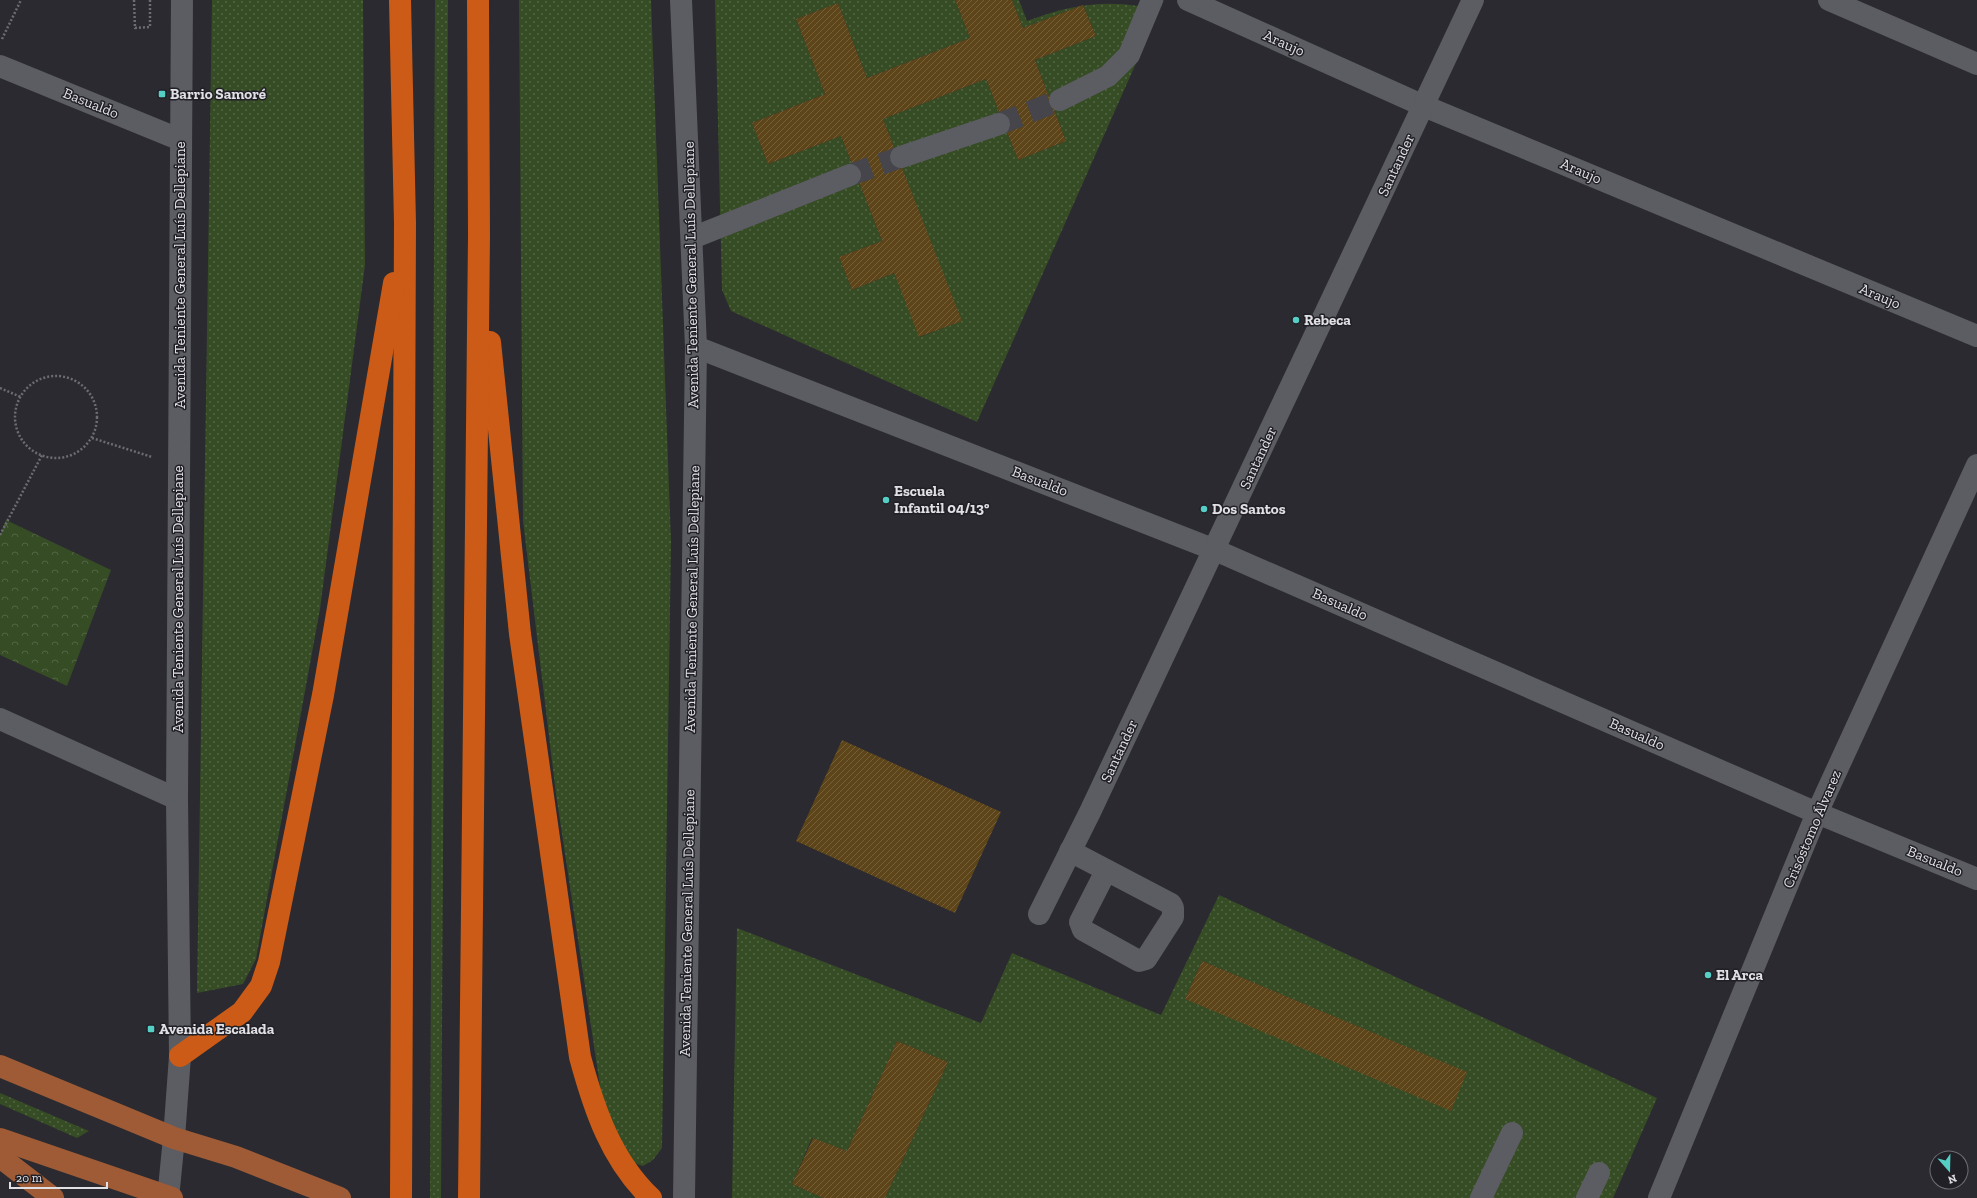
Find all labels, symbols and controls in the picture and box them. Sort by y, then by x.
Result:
street label: Araujo [1261,26,1308,60]
street label: Basualdo [61,84,122,122]
place label: Barrio Samoré [170,85,266,103]
marker: Barrio Samoré [157,89,167,99]
street label: Santander [1374,131,1418,199]
street label: Avenida Teniente General Luís Dellepiane [171,141,189,409]
street label: Avenida Teniente General Luís Dellepiane [680,141,702,409]
street label: Araujo [1558,154,1605,188]
street label: Araujo [1857,279,1904,313]
place label: Rebeca [1304,311,1351,329]
marker: Rebeca [1291,315,1301,325]
street label: Santander [1236,424,1280,492]
street label: Basualdo [1009,462,1071,500]
street label: Avenida Teniente General Luís Dellepiane [169,465,187,733]
street label: Avenida Teniente General Luís Dellepiane [681,465,703,733]
place label: Escuela Infantil 04/13° [894,482,990,517]
marker: Escuela Infantil 04/13° [881,495,891,505]
place label: Dos Santos [1212,500,1286,518]
marker: Dos Santos [1199,504,1209,514]
street label: Basualdo [1310,584,1371,624]
street label: Basualdo [1607,714,1668,754]
street label: Santander [1097,717,1141,785]
street label: Crisóstomo Álvarez [1779,767,1845,891]
street label: Avenida Teniente General Luís Dellepiane [676,789,698,1057]
street label: Basualdo [1905,842,1966,880]
place label: El Arca [1716,966,1764,984]
marker: El Arca [1703,970,1713,980]
place label: Avenida Escalada [159,1020,275,1038]
marker: Avenida Escalada [146,1024,156,1034]
north arrow [1929,1150,1969,1190]
scale bar [10,1164,107,1190]
text: 20 m [16,1171,43,1185]
text: N [1946,1171,1958,1187]

